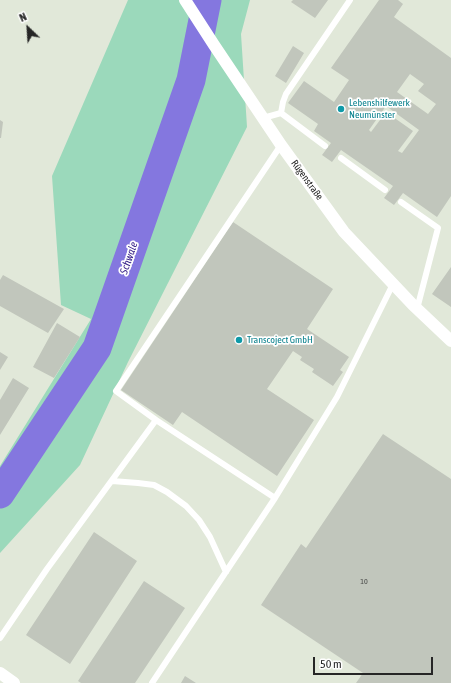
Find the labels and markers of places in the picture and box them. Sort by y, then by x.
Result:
place label: Lebenshilfewerk Neumünster [349,97,410,120]
marker: Lebenshilfewerk Neumünster [336,104,346,114]
place label: Transcoject GmbH [247,334,313,346]
marker: Transcoject GmbH [234,335,244,345]

